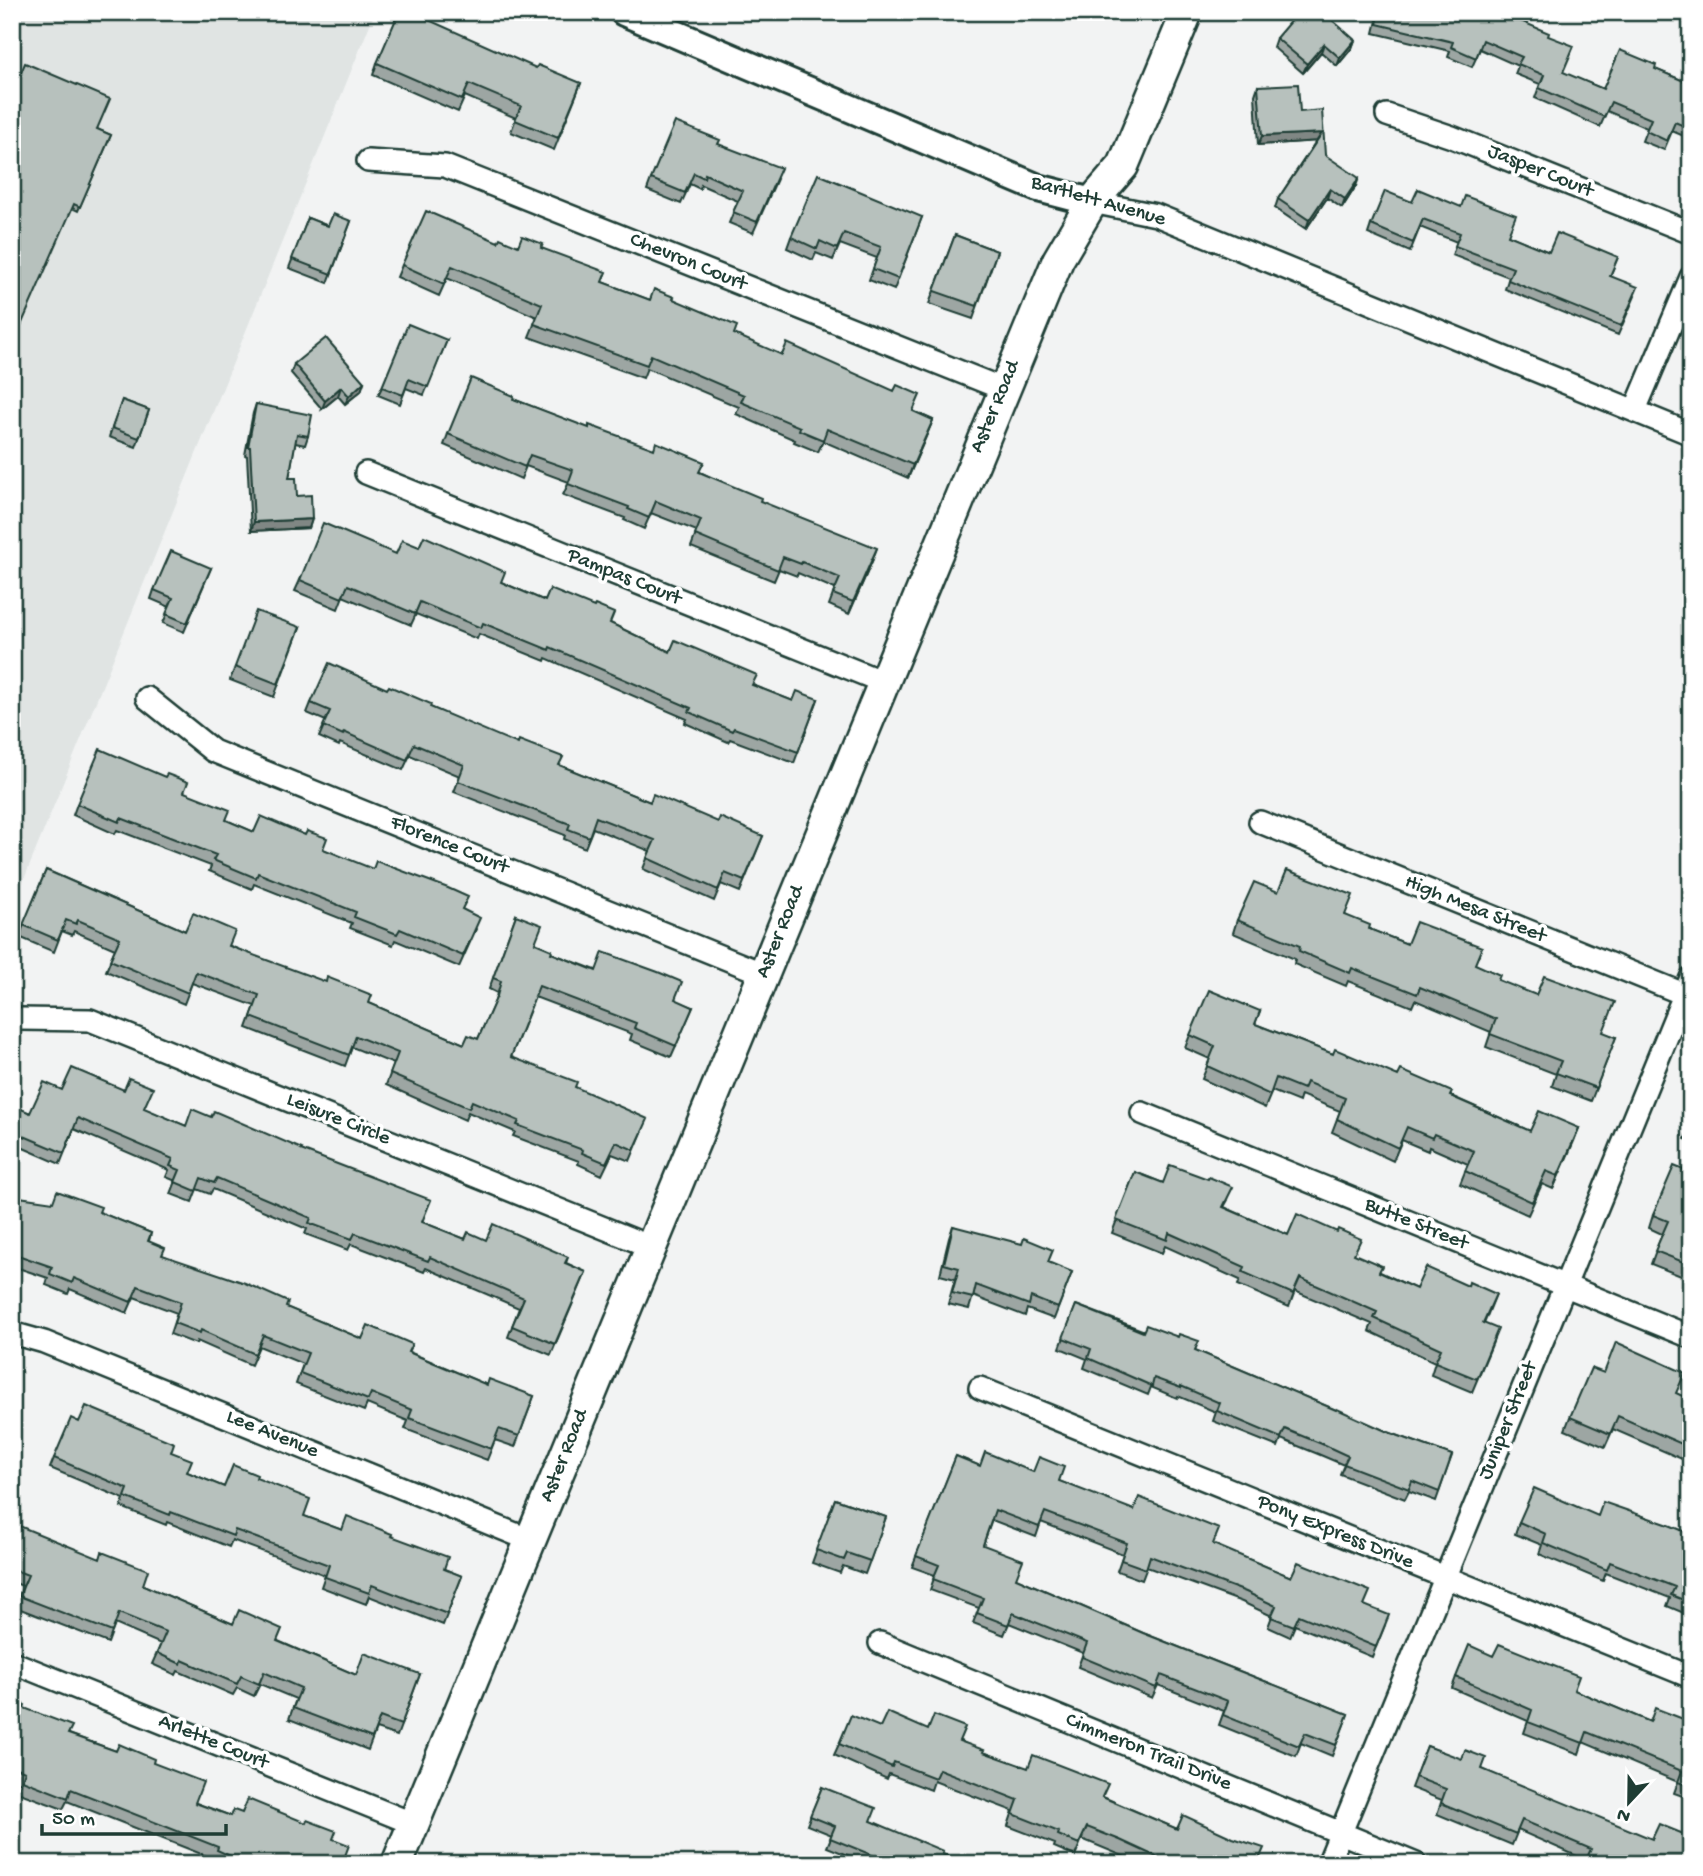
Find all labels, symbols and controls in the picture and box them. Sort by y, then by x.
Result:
street label: Jasper Court [1483,139,1599,206]
street label: Bartlett Avenue [1027,171,1169,234]
street label: Chevron Court [626,228,753,299]
street label: Aster Road [965,356,1027,457]
street label: Pampas Court [562,543,687,613]
street label: Florence Court [385,811,514,882]
street label: High Mesa Street [1401,870,1552,951]
street label: Aster Road [751,880,812,982]
street label: Leisure Circle [282,1088,395,1153]
street label: Butte Street [1360,1193,1474,1258]
street label: Juniper Street [1474,1356,1545,1484]
street label: Aster Road [535,1404,596,1506]
street label: Lee Avenue [222,1405,323,1465]
street label: Pony Express Drive [1252,1490,1418,1576]
street label: Cimmeron Trail Drive [1061,1708,1236,1798]
street label: Arlette Court [154,1710,274,1777]
north arrow [1594,1768,1664,1838]
scale bar [42,1792,226,1836]
text: N [1614,1802,1634,1828]
text: 50 m [52,1808,95,1833]

